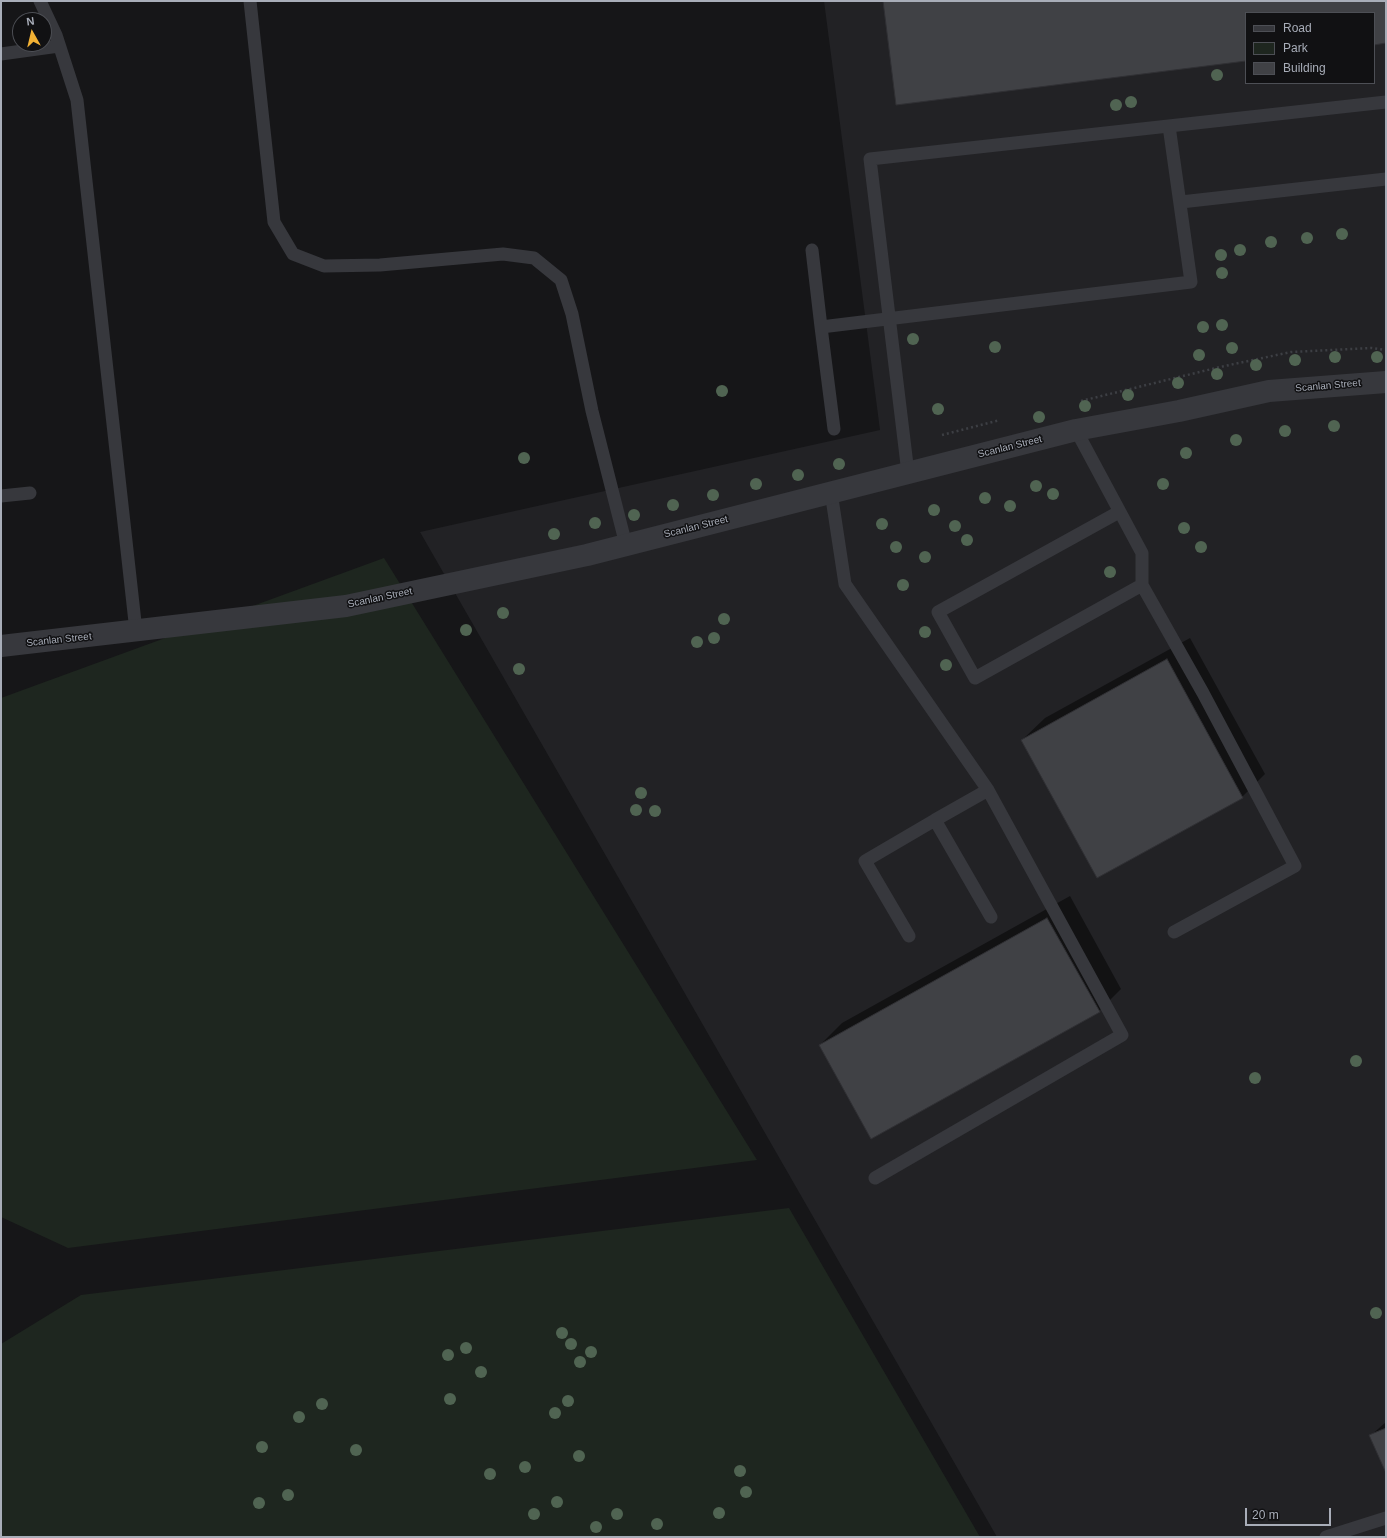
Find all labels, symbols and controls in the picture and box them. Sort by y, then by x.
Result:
north arrow [12,12,52,52]
legend [1245,12,1375,84]
text: N [26,15,35,28]
text: Road [1283,21,1312,35]
text: Park [1283,41,1308,55]
text: Building [1283,61,1326,75]
street label: Scanlan Street [1295,377,1361,395]
street label: Scanlan Street [977,433,1043,461]
street label: Scanlan Street [663,513,729,541]
street label: Scanlan Street [347,585,413,611]
street label: Scanlan Street [26,631,92,649]
scale bar [1247,1500,1333,1526]
text: 20 m [1252,1508,1279,1522]

